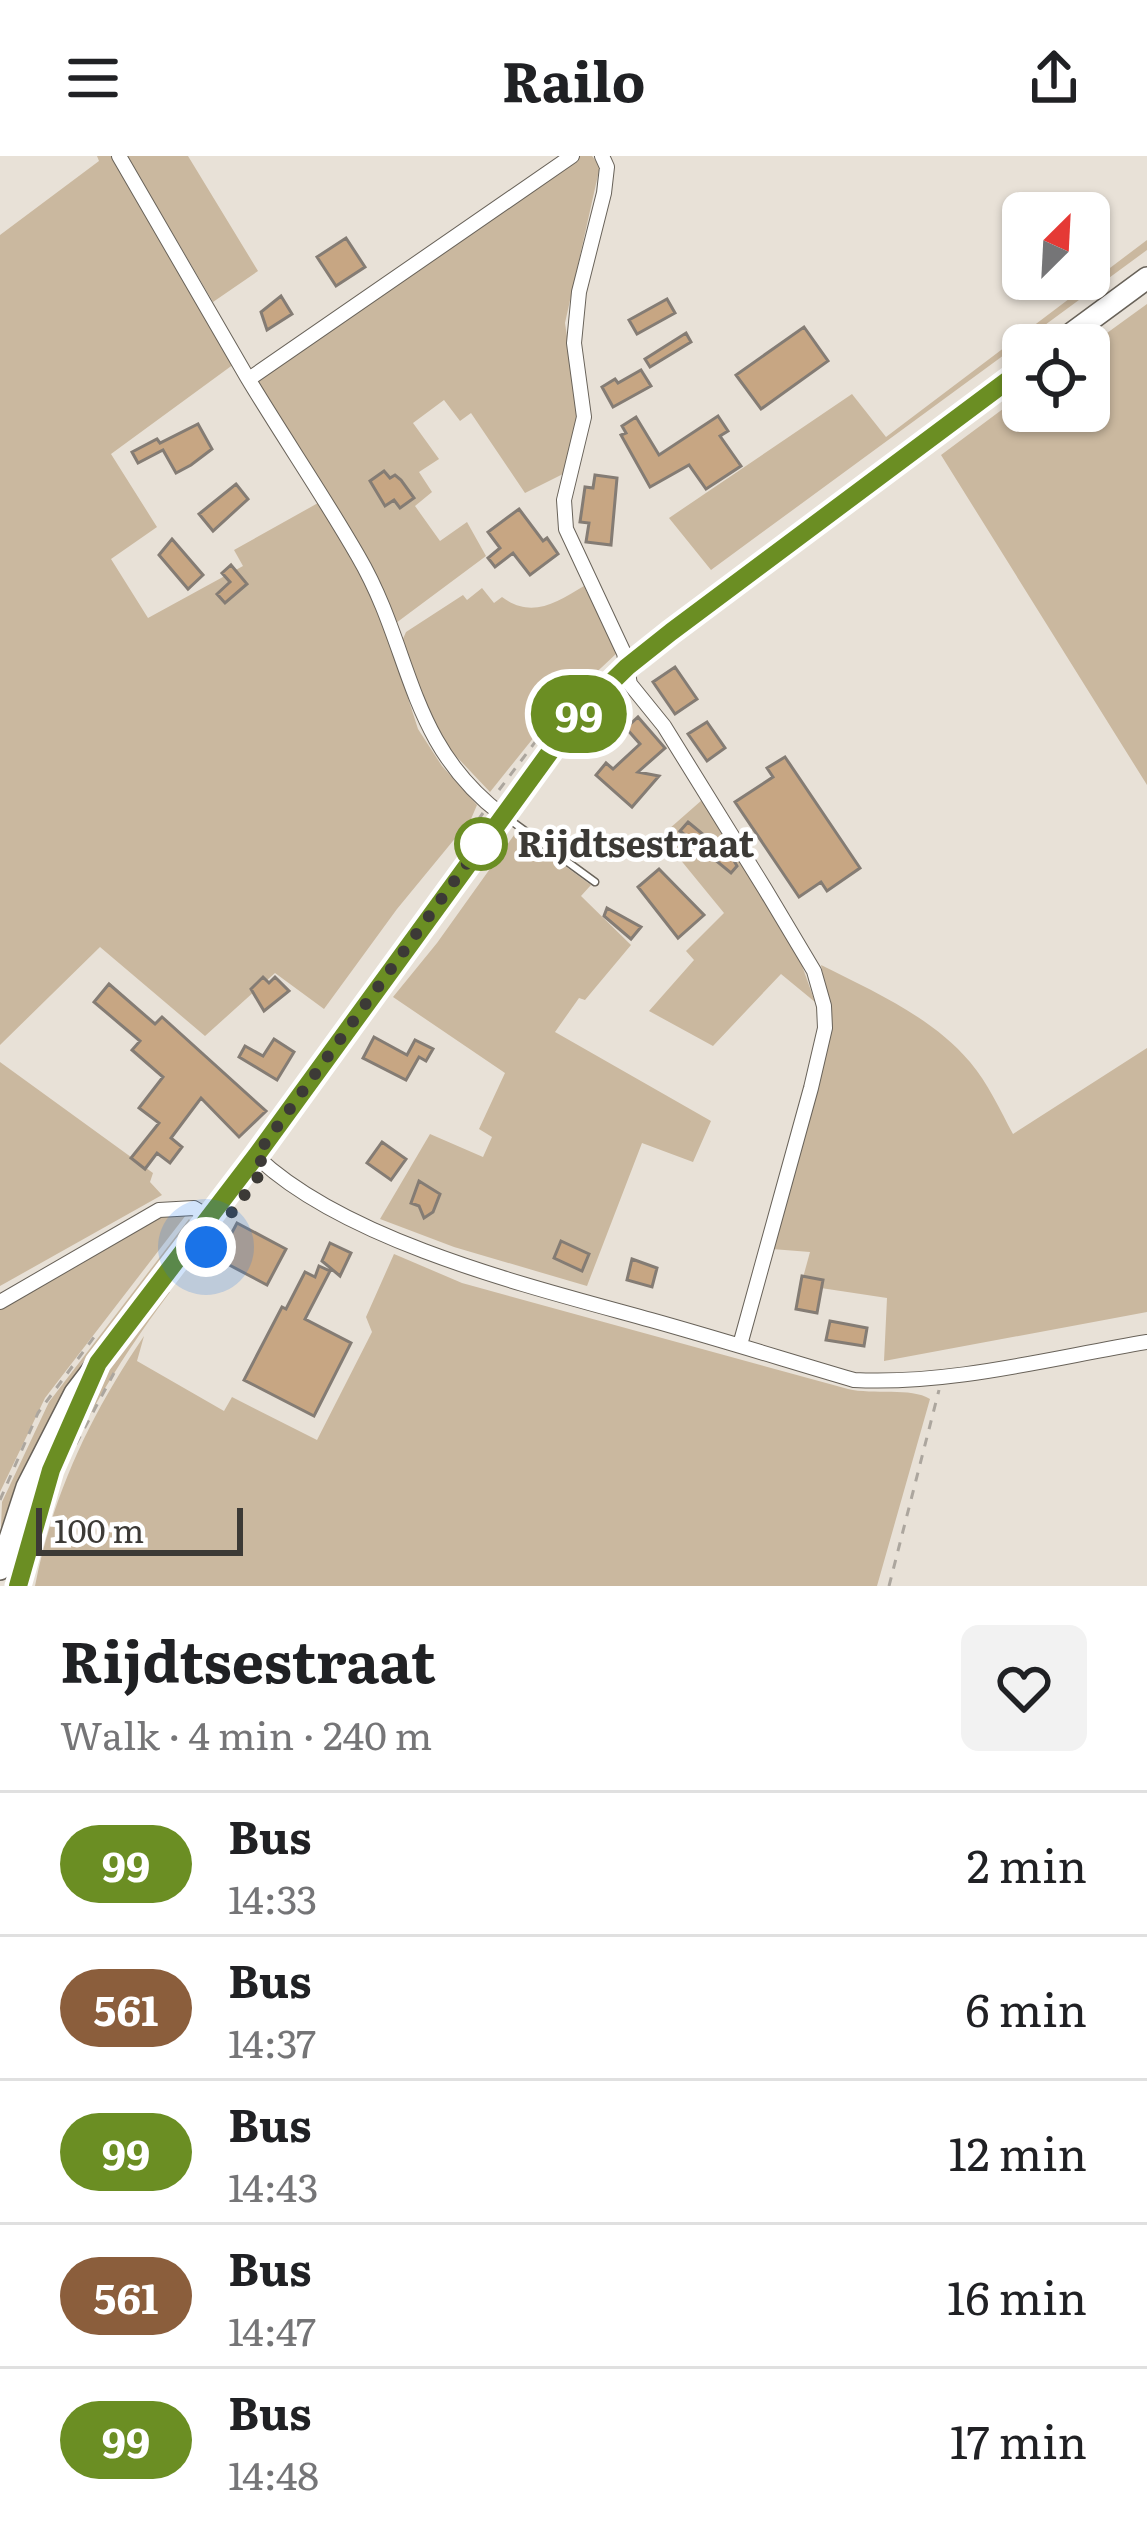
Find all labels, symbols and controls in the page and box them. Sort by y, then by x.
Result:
text: Railo [502,38,645,119]
icon: menu [60,45,126,111]
icon: share [1021,45,1087,111]
north arrow [1002,192,1110,300]
map controls [1002,192,1110,432]
button: locate [1002,324,1110,432]
line badge: 99 [525,675,633,753]
text: 99 [555,683,603,745]
place label: Rijdtsestraat [517,815,754,868]
marker: Rijdtsestraat [456,819,506,869]
your location [176,1217,236,1277]
scale bar [36,1502,243,1555]
text: 100 m [54,1504,144,1553]
text: Rijdtsestraat [60,1616,436,1701]
button: heart [961,1625,1087,1751]
text: Walk · 4 min · 240 m [60,1704,432,1762]
text: Bus [228,1801,312,1868]
text: 2 min [967,1830,1087,1897]
text: 99 [102,1833,150,1895]
text: 14:33 [228,1868,318,1926]
text: Bus [228,1945,312,2012]
text: 6 min [965,1974,1087,2041]
text: 561 [94,1977,158,2039]
text: 14:37 [228,2012,316,2070]
text: Bus [228,2089,312,2156]
text: 12 min [948,2118,1087,2185]
text: 99 [102,2121,150,2183]
text: 14:43 [228,2156,319,2214]
text: Bus [228,2233,312,2300]
text: 16 min [947,2262,1087,2329]
text: 561 [94,2265,158,2327]
text: 14:47 [228,2300,316,2358]
text: Bus [228,2377,312,2444]
text: 17 min [950,2406,1087,2473]
text: 99 [102,2409,150,2471]
text: 14:48 [228,2444,319,2502]

